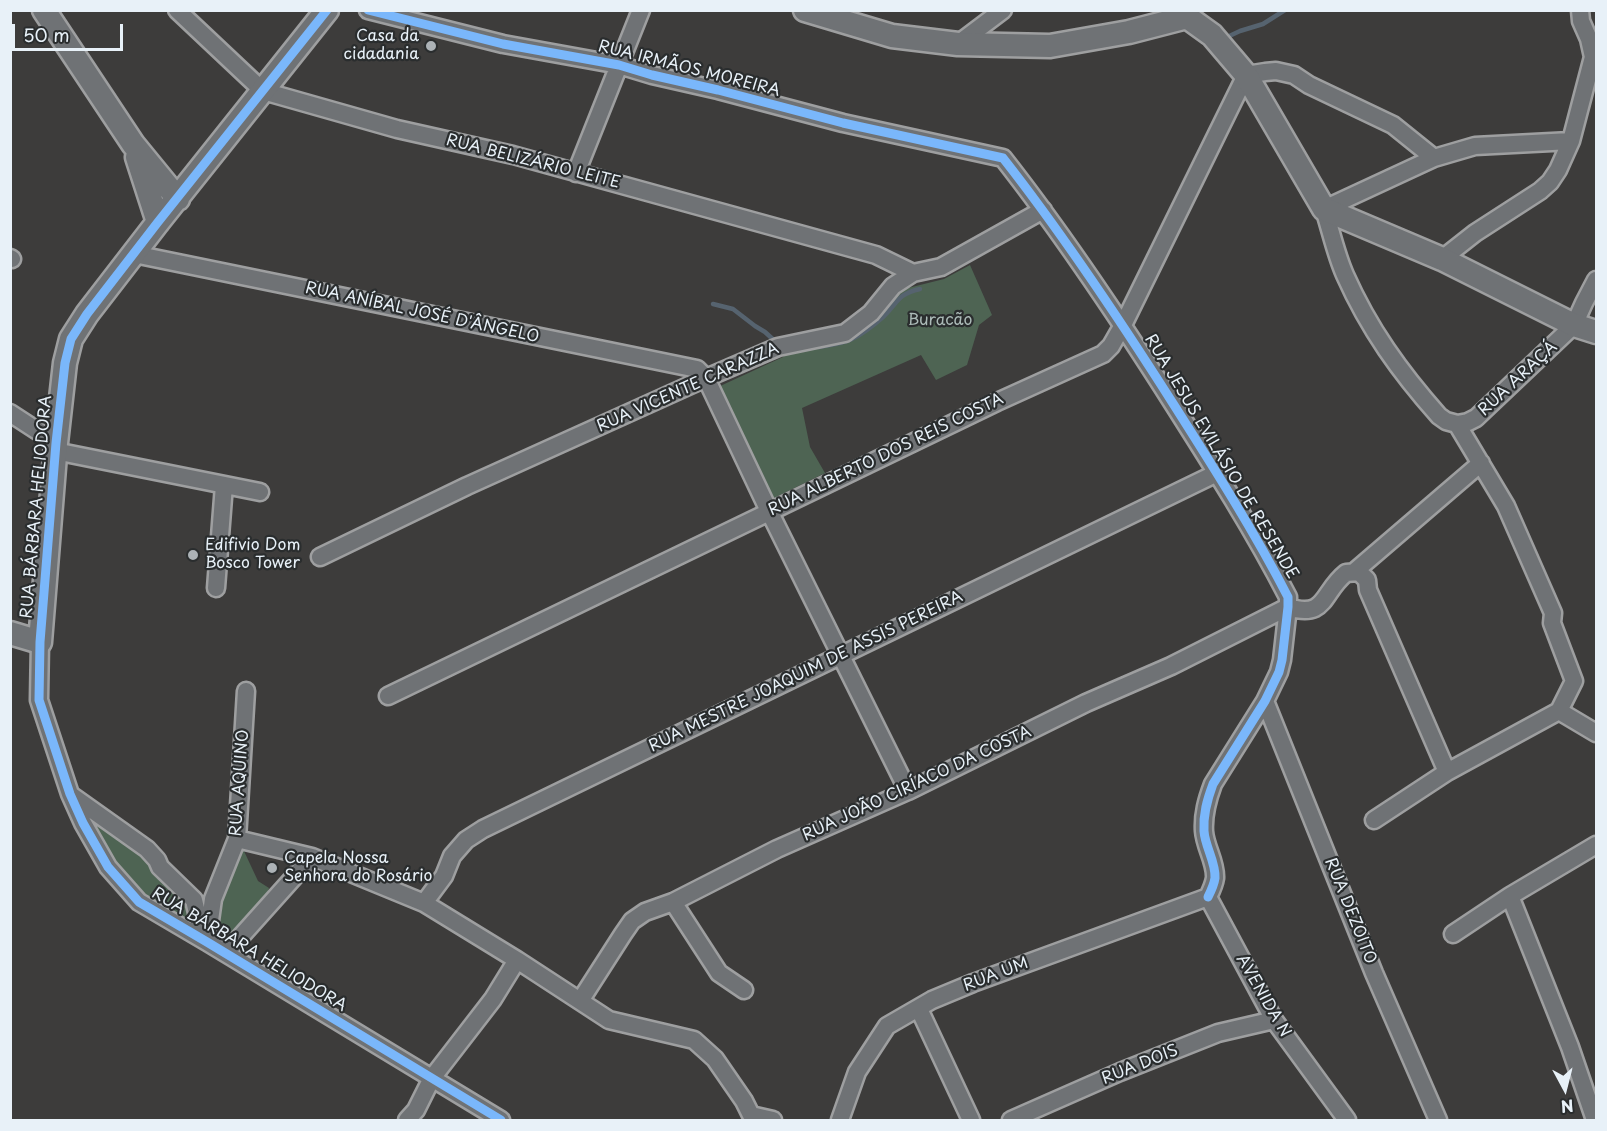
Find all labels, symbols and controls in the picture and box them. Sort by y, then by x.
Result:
scale bar [15,12,126,50]
text: 50 m [23,21,70,48]
place label: Casa da cidadania [344,27,419,65]
street label: RUA IRMÃOS MOREIRA [596,37,782,101]
marker: Casa da cidadania [424,39,438,53]
street label: RUA BELIZÁRIO LEITE [444,131,622,193]
street label: RUA ANÍBAL JOSÉ D'ÂNGELO [303,279,541,347]
park label: Buracão [908,311,972,331]
street label: RUA JESUS EVILÁSIO DE RESENDE [1140,331,1302,583]
street label: RUA ARAÇÁ [1475,338,1561,420]
street label: RUA VICENTE CARAZZA [594,339,782,437]
street label: RUA ALBERTO DOS REIS COSTA [765,390,1007,520]
street label: RUA BÁRBARA HELIODORA [18,395,56,619]
place label: Edifivio Dom Bosco Tower [205,536,300,574]
marker: Edifivio Dom Bosco Tower [186,548,200,562]
street label: RUA MESTRE JOAQUIM DE ASSIS PEREIRA [646,587,966,757]
street label: RUA JOÃO CIRÍACO DA COSTA [799,722,1035,846]
street label: RUA AQUINO [227,729,253,837]
place label: Capela Nossa Senhora do Rosário [284,849,432,887]
street label: RUA DEZOITO [1320,855,1380,967]
marker: Capela Nossa Senhora do Rosário [265,861,279,875]
street label: RUA BÁRBARA HELIODORA [148,884,350,1016]
street label: AVENIDA N [1232,951,1294,1041]
street label: RUA UM [961,954,1031,996]
street label: RUA DOIS [1099,1041,1181,1089]
north arrow [1535,1059,1595,1119]
text: N [1559,1094,1575,1120]

